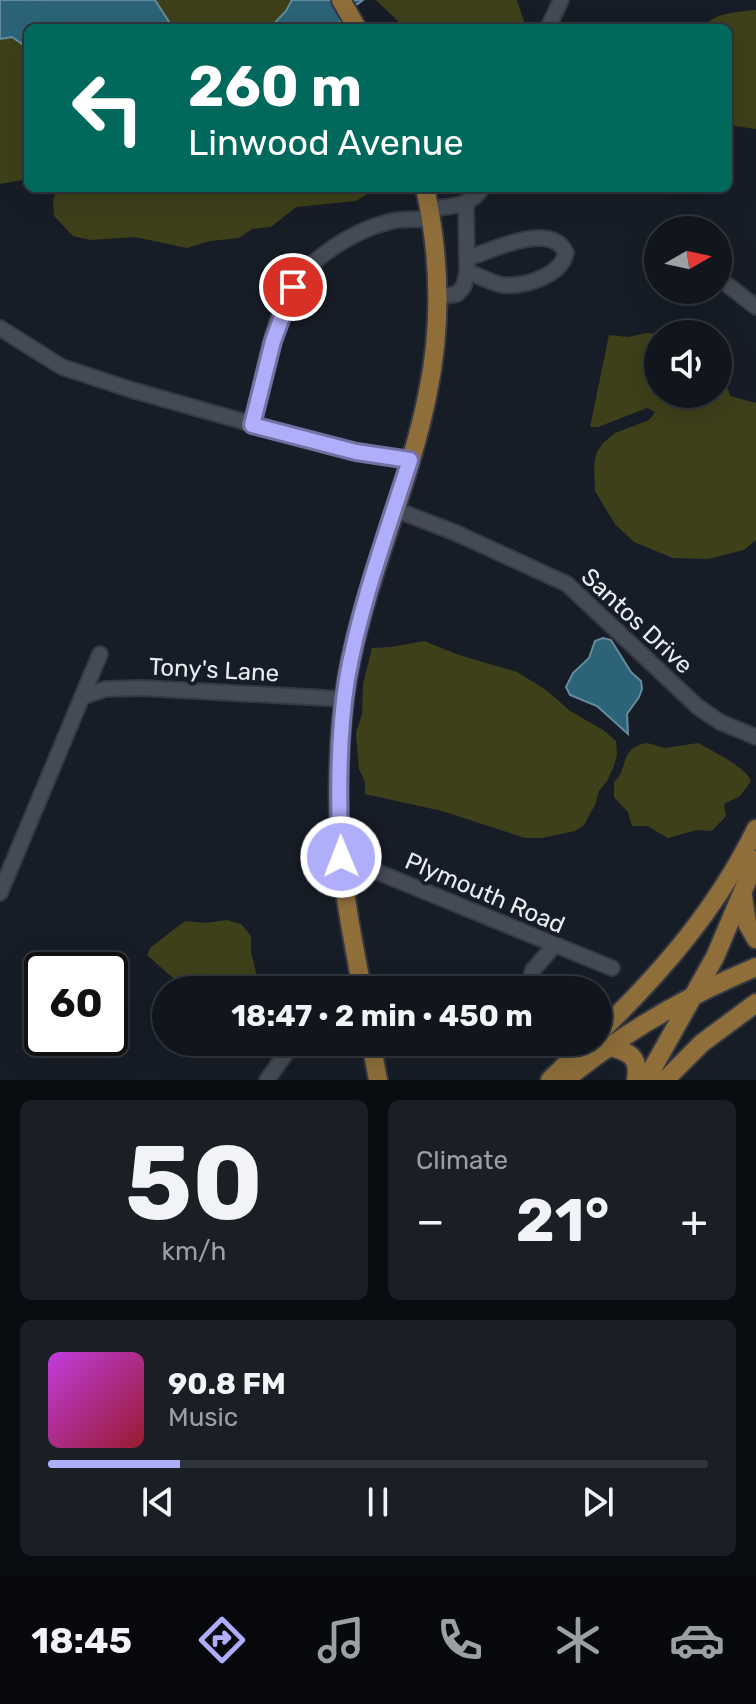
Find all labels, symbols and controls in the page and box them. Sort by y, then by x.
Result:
text: 260 m [188,54,362,120]
icon: left [56,56,160,160]
text: Linwood Avenue [188,121,464,164]
north arrow [644,216,732,304]
map controls [644,216,732,408]
pin [259,253,327,321]
icon: arrive [271,265,315,309]
button: sound [644,320,732,408]
street label: Santos Drive [576,562,698,680]
street label: Tony's Lane [148,653,280,687]
position arrow [299,815,383,899]
street label: Plymouth Road [401,847,569,939]
speed limit sign: 60 [24,952,128,1056]
text: 18:47 · 2 min · 450 m [231,998,533,1034]
text: 50 [125,1122,263,1245]
text: Climate [416,1145,508,1176]
text: 21° [516,1185,609,1256]
text: − [416,1195,445,1247]
text: + [681,1195,708,1247]
text: km/h [162,1236,226,1267]
text: 90.8 FM [168,1366,286,1402]
text: Music [168,1402,238,1433]
icon: previous [136,1480,180,1524]
icon: pause [356,1480,400,1524]
icon: next [576,1480,620,1524]
icon: directions [194,1612,250,1668]
icon: music [313,1612,369,1668]
icon: phone [432,1612,488,1668]
icon: climate [550,1612,606,1668]
icon: car [669,1612,725,1668]
text: 18:45 [31,1619,132,1662]

